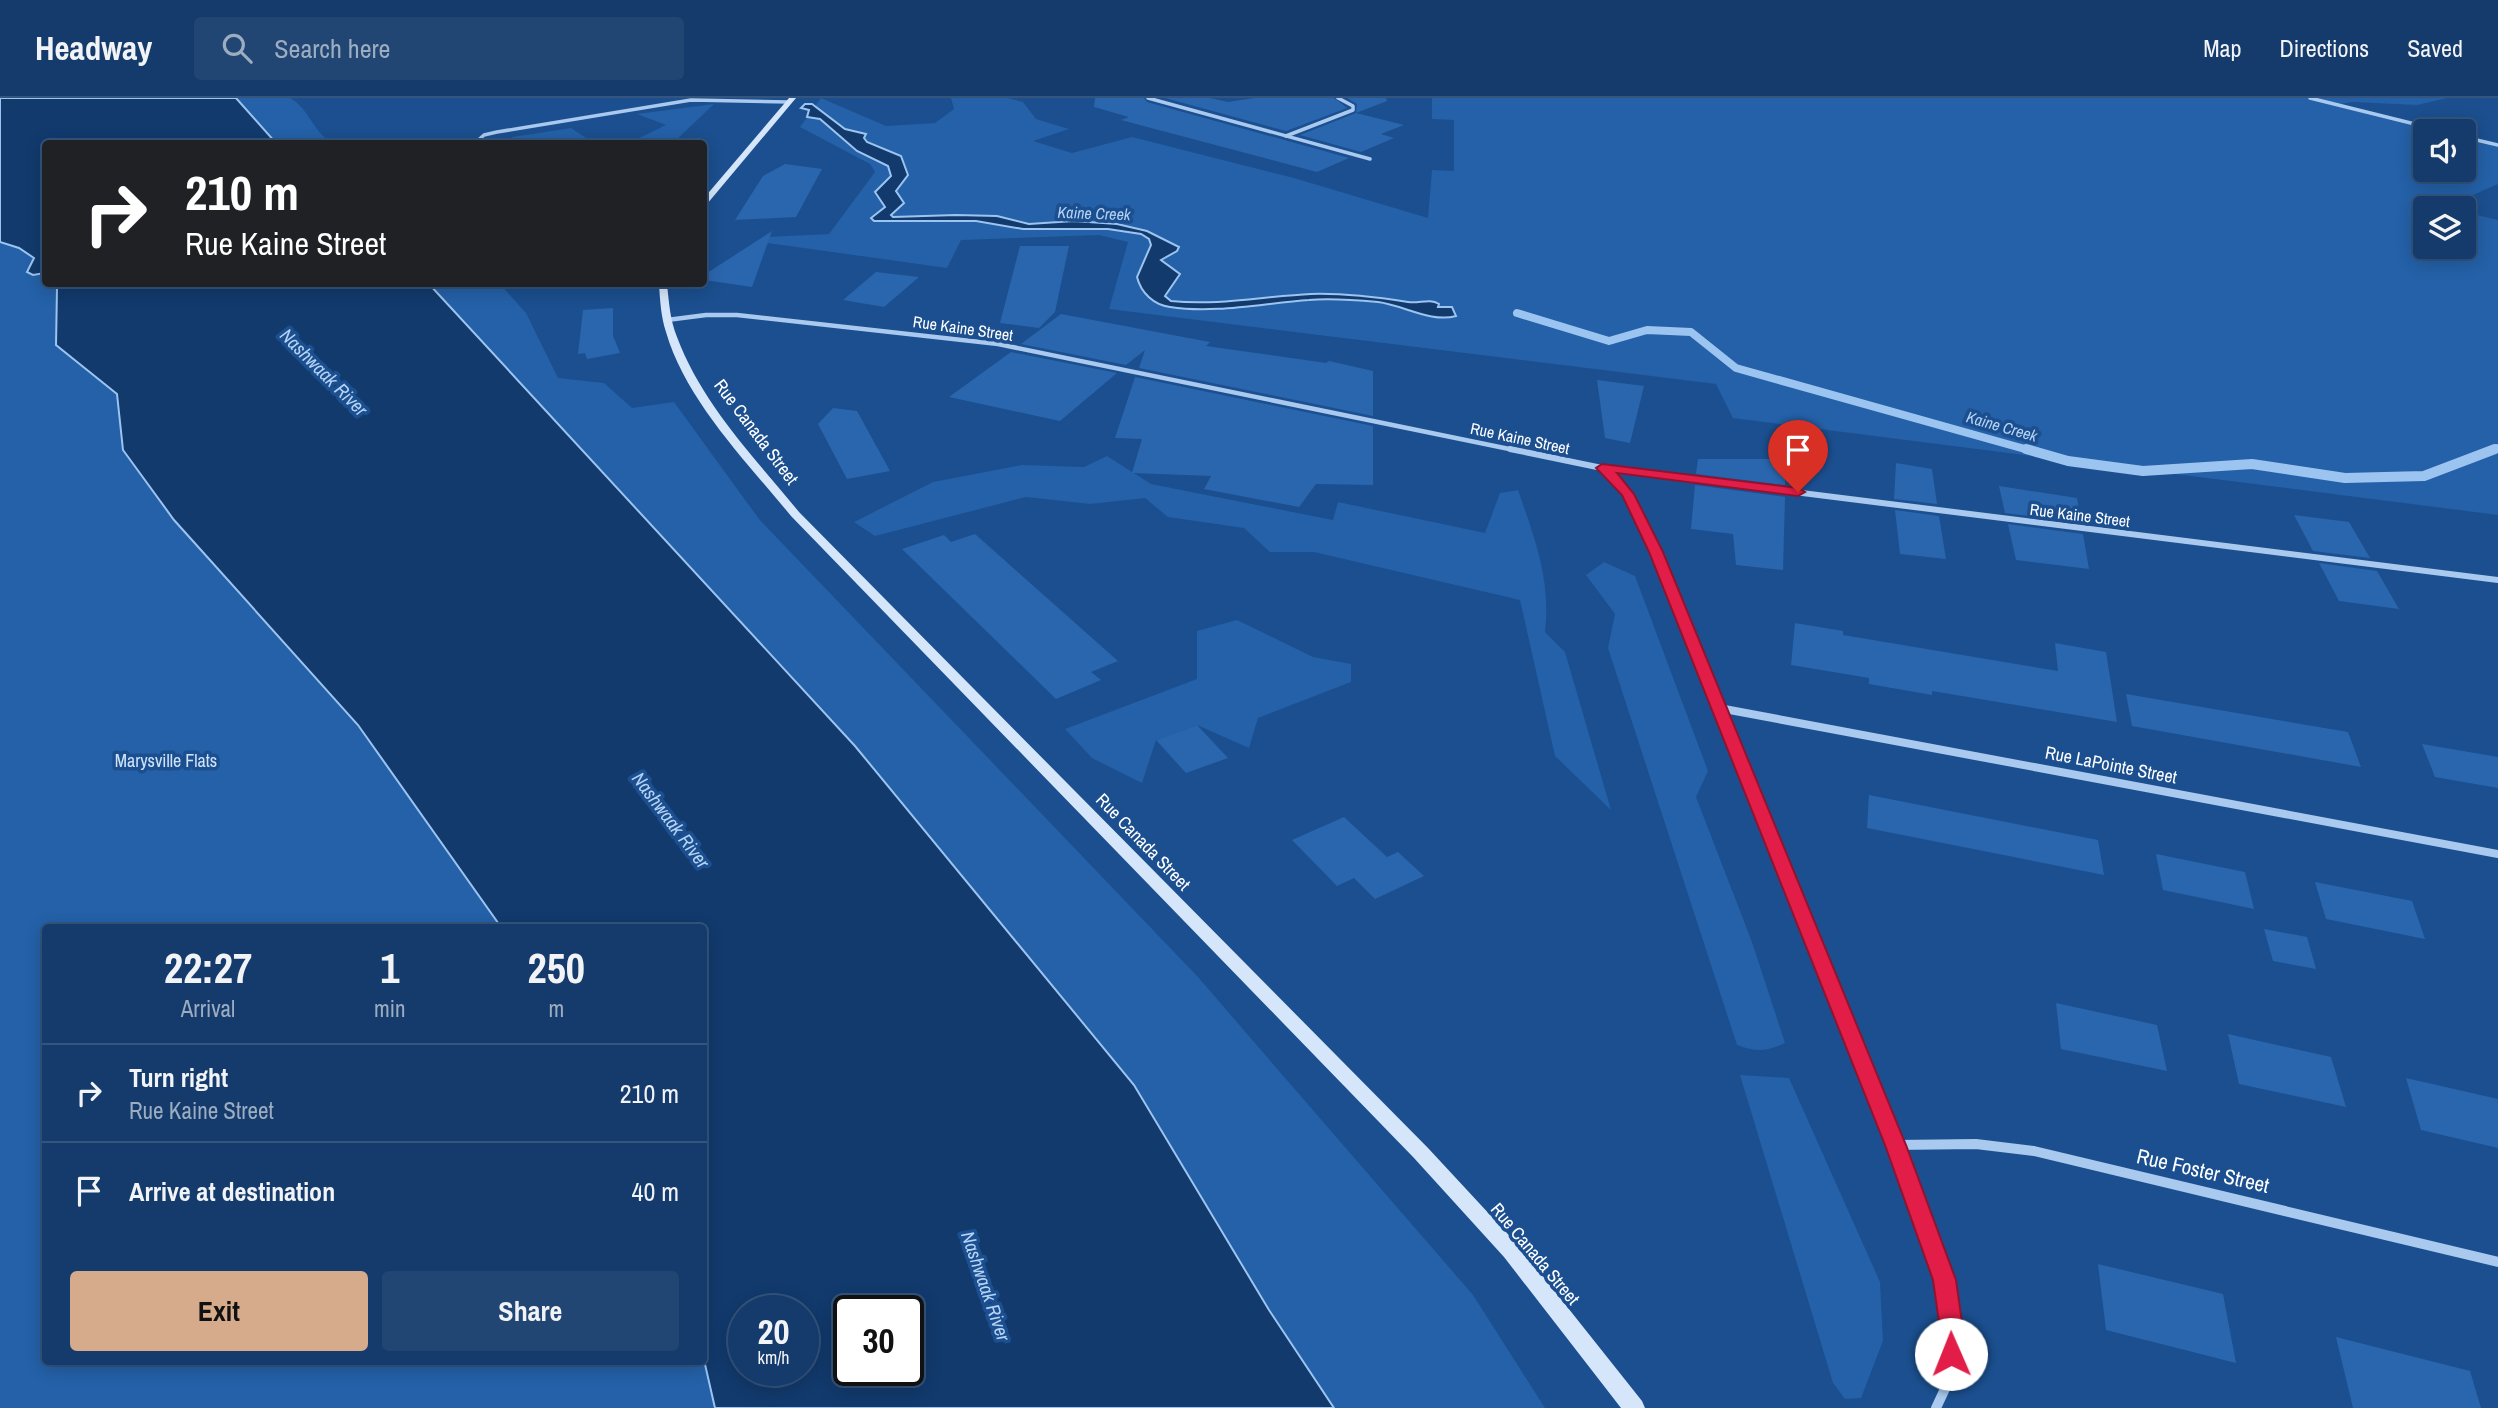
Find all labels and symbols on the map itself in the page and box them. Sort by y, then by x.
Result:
water label: Kaine Creek [1057,201,1131,225]
street label: Rue Kaine Street [912,310,1015,346]
water label: Nashwaak River [274,322,374,422]
street label: Rue Canada Street [708,374,804,490]
water label: Kaine Creek [1964,405,2041,447]
street label: Rue Kaine Street [1468,417,1572,459]
pin [1768,420,1828,492]
street label: Rue Kaine Street [2029,498,2132,532]
street label: Rue LaPointe Street [2043,739,2179,790]
park label: Marysville Flats [115,748,217,773]
water label: Nashwaak River [626,767,716,874]
street label: Rue Canada Street [1090,788,1196,896]
street label: Rue Foster Street [2134,1141,2272,1200]
street label: Rue Canada Street [1485,1197,1586,1310]
water label: Nashwaak River [955,1228,1017,1345]
speed limit sign: 30 [833,1295,924,1386]
position arrow [1914,1317,1988,1391]

